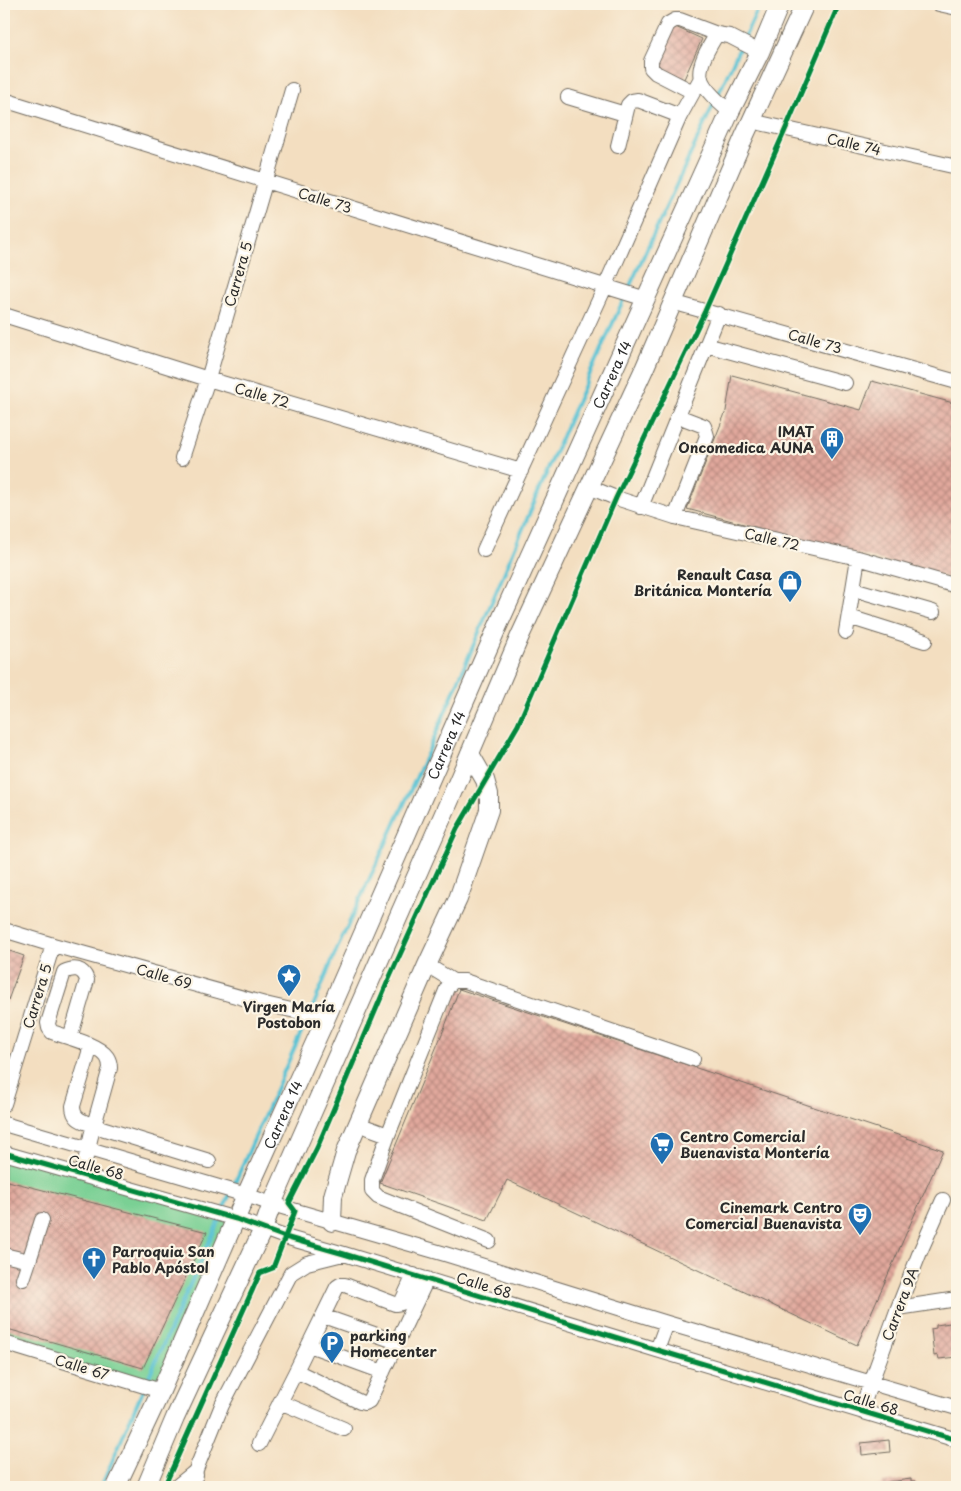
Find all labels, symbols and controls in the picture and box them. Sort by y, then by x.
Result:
street label: Calle 74 [825,128,883,160]
street label: Calle 73 [295,182,355,218]
street label: Carrera 5 [219,239,257,309]
street label: Calle 73 [785,323,845,359]
street label: Carrera 14 [587,337,636,412]
street label: Calle 72 [232,377,292,413]
place label: IMAT Oncomedica AUNA [678,421,815,458]
building icon: IMAT Oncomedica AUNA [819,426,845,460]
street label: Calle 72 [742,522,802,556]
place label: Renault Casa Británica Montería [634,564,772,601]
shop icon: Renault Casa Británica Montería [777,569,803,603]
street label: Carrera 14 [421,707,470,783]
street label: Calle 69 [134,958,194,994]
street label: Carrera 5 [17,961,57,1031]
place icon: Virgen María Postobon [276,963,302,997]
place label: Virgen María Postobon [243,996,336,1033]
street label: Carrera 14 [258,1077,307,1152]
place label: Centro Comercial Buenavista Montería [680,1126,830,1163]
supermarket icon: Centro Comercial Buenavista Montería [649,1131,675,1165]
street label: Calle 68 [66,1149,126,1185]
place label: Cinemark Centro Comercial Buenavista [685,1197,843,1234]
theatre icon: Cinemark Centro Comercial Buenavista [847,1202,873,1236]
place label: Parroquia San Pablo Apóstol [112,1241,215,1278]
church icon: Parroquia San Pablo Apóstol [81,1246,107,1280]
street label: Carrera 9A [876,1264,924,1344]
street label: Calle 68 [454,1267,514,1303]
place label: parking Homecenter [350,1325,437,1362]
parking icon: parking Homecenter [319,1330,345,1364]
street label: Calle 67 [52,1349,112,1385]
street label: Calle 68 [841,1384,901,1420]

